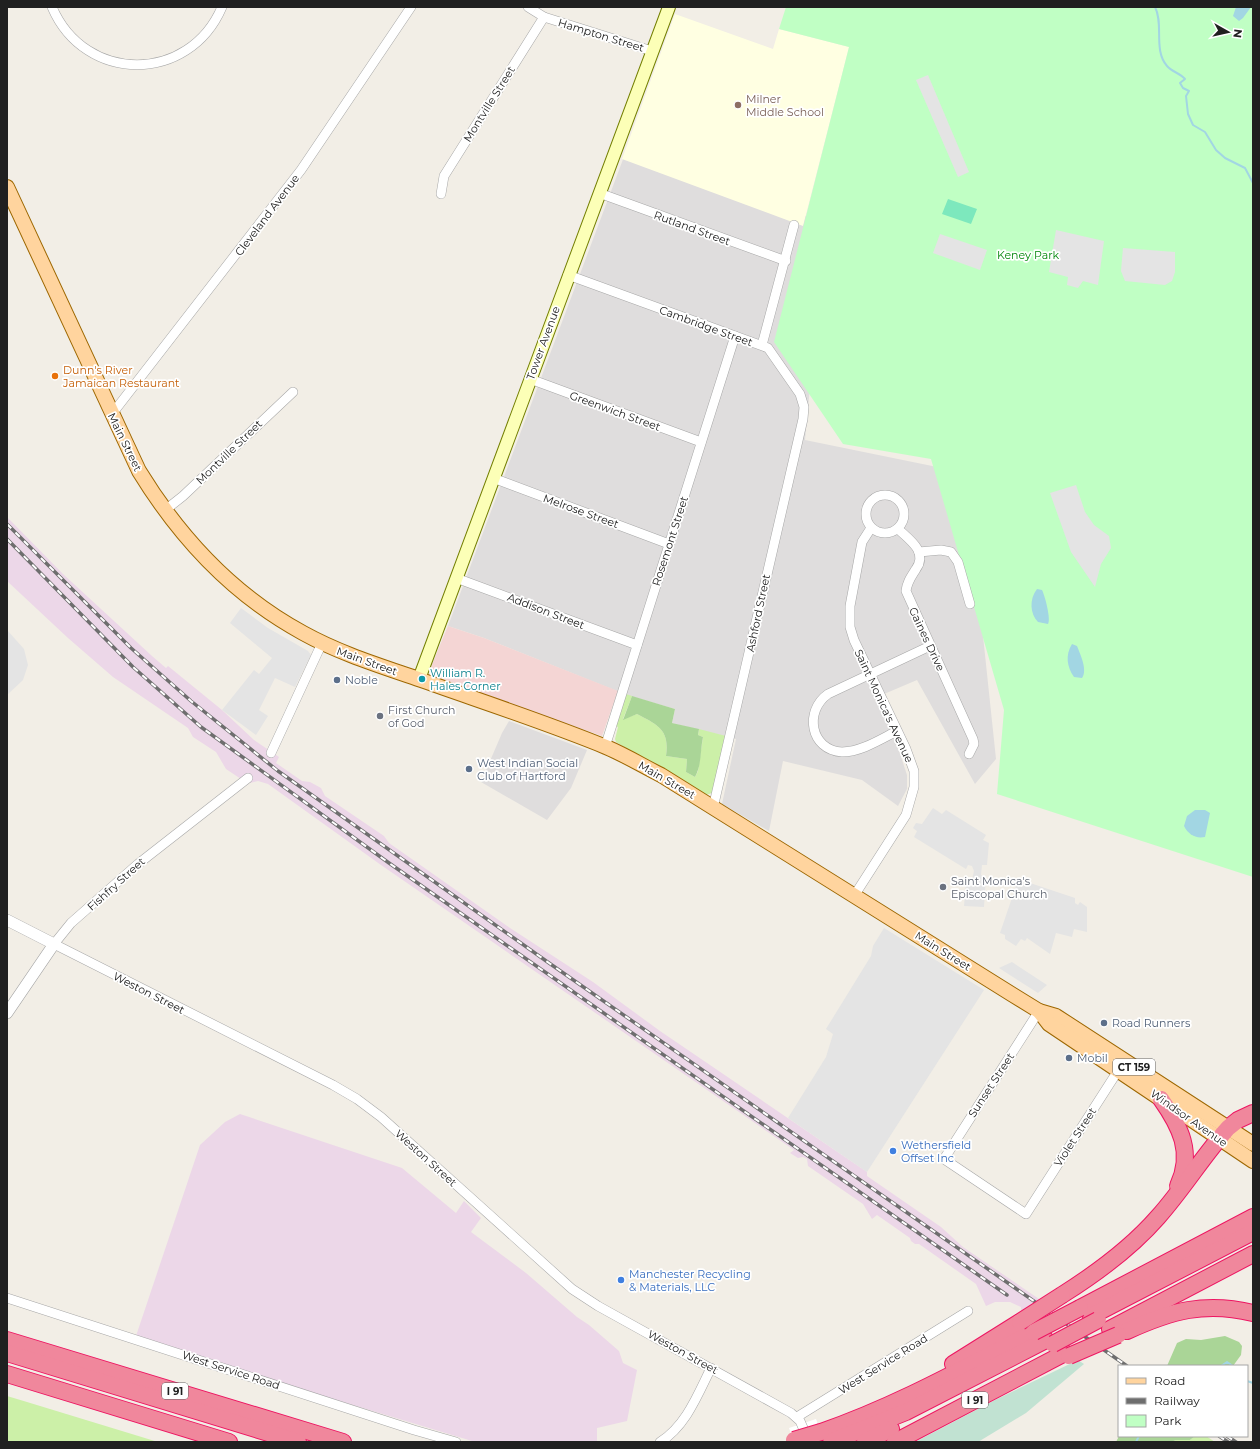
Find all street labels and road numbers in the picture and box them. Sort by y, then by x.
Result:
street label: Hampton Street [556,15,646,55]
street label: Montville Street [460,63,518,145]
street label: Cleveland Avenue [232,171,302,259]
street label: Rutland Street [652,208,733,248]
street label: Cambridge Street [657,303,755,350]
street label: Tower Avenue [523,304,563,382]
street label: Greenwich Street [568,388,663,434]
street label: Main Street [105,410,145,474]
street label: Montville Street [193,416,265,487]
street label: Melrose Street [541,491,621,531]
street label: Rosemont Street [649,494,691,588]
street label: Ashford Street [743,572,773,653]
street label: Addison Street [505,590,587,632]
street label: Gaines Drive [906,605,948,674]
street label: Main Street [335,644,400,679]
street label: Saint Monica's Avenue [852,647,917,765]
street label: Main Street [636,758,698,802]
street label: Fishfry Street [84,854,148,914]
street label: Main Street [912,928,974,974]
street label: Weston Street [111,969,188,1017]
street label: Sunset Street [965,1050,1017,1120]
road number: CT 159 [1113,1059,1155,1075]
street label: Windsor Avenue [1148,1086,1231,1150]
street label: Violet Street [1051,1104,1100,1169]
street label: Weston Street [392,1127,460,1190]
street label: Weston Street [645,1327,721,1377]
street label: West Service Road [836,1331,930,1397]
street label: West Service Road [180,1348,282,1392]
road number: I 91 [162,1383,188,1399]
road number: I 91 [962,1392,988,1408]

